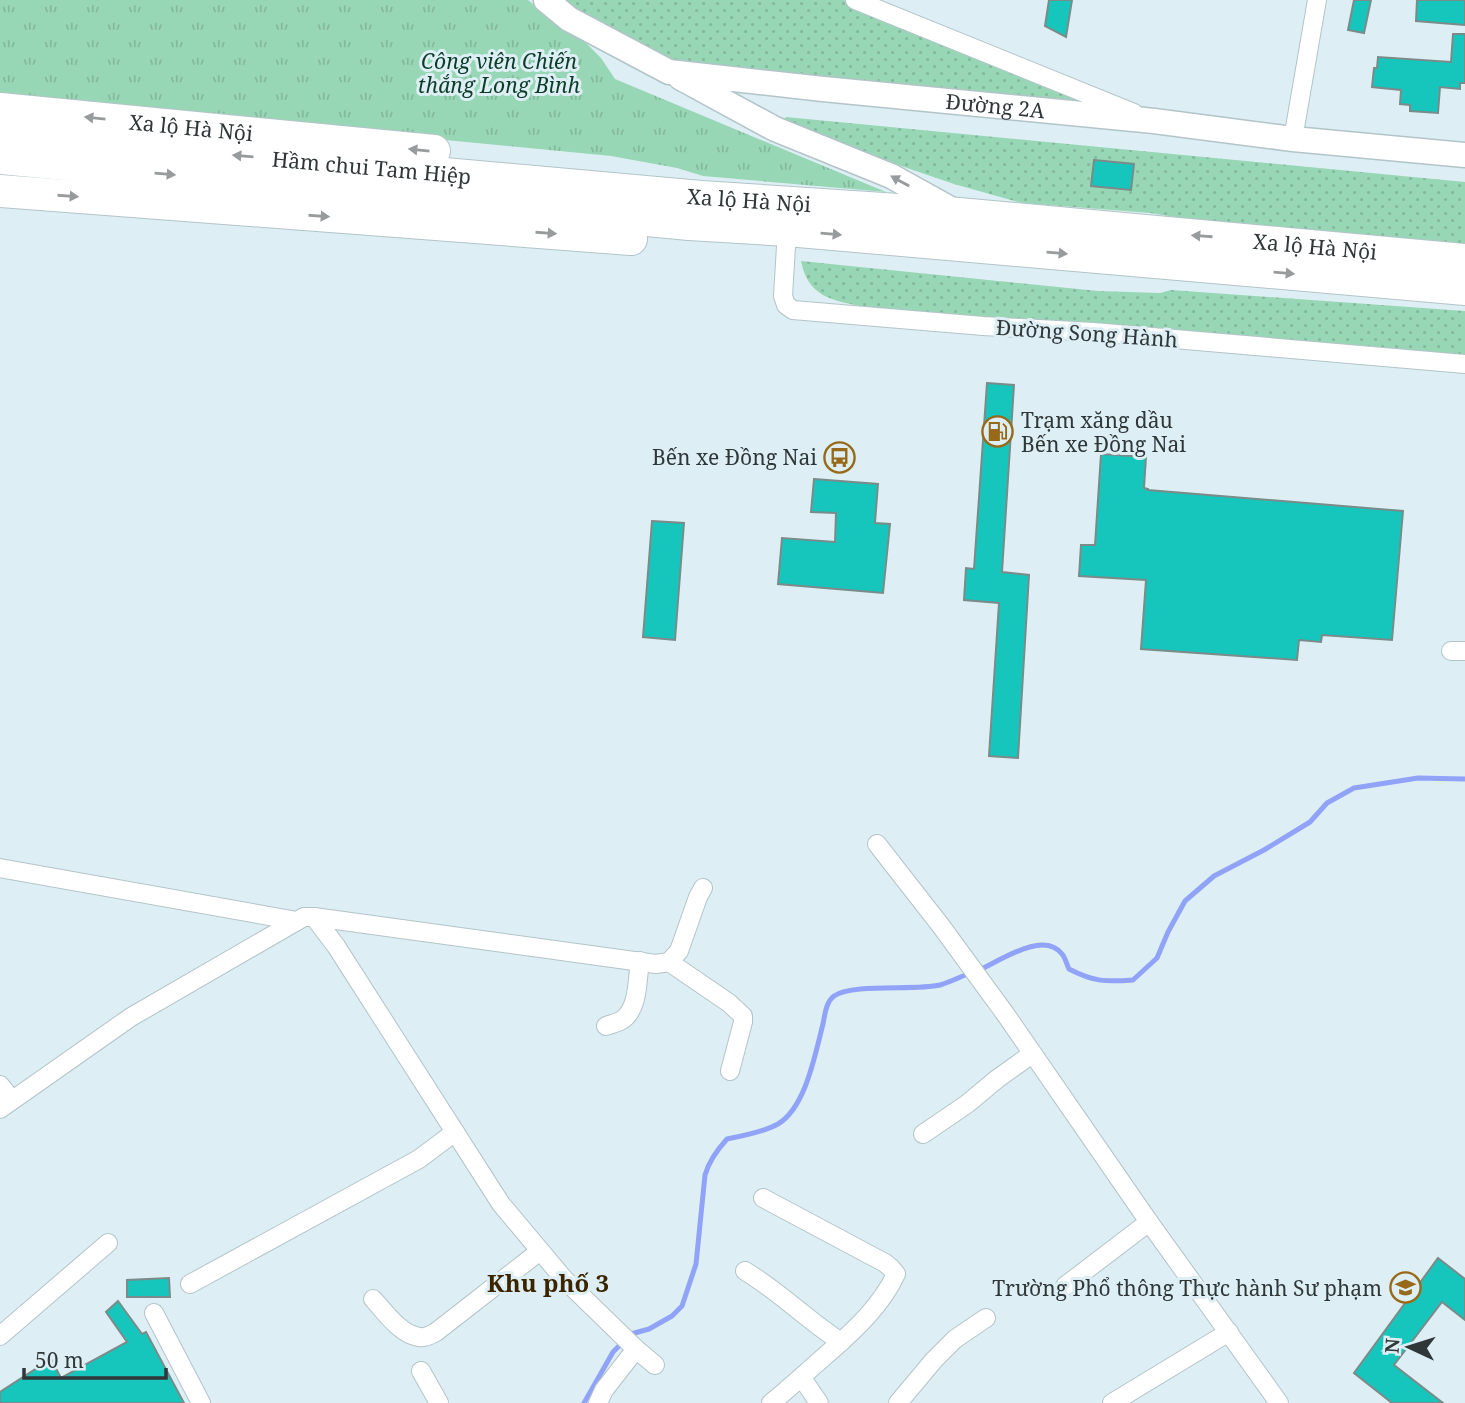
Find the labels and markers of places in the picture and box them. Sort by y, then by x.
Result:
place label: Trạm xăng dầu Bến xe Đồng Nai [1021,406,1186,458]
fuel station icon: Trạm xăng dầu Bến xe Đồng Nai [981,415,1015,449]
bus stop icon: Bến xe Đồng Nai [823,440,857,474]
place label: Bến xe Đồng Nai [652,443,817,471]
school or university icon: Trường Phổ thông Thực hành Sư phạm [1388,1271,1422,1305]
place label: Trường Phổ thông Thực hành Sư phạm [992,1274,1382,1302]

